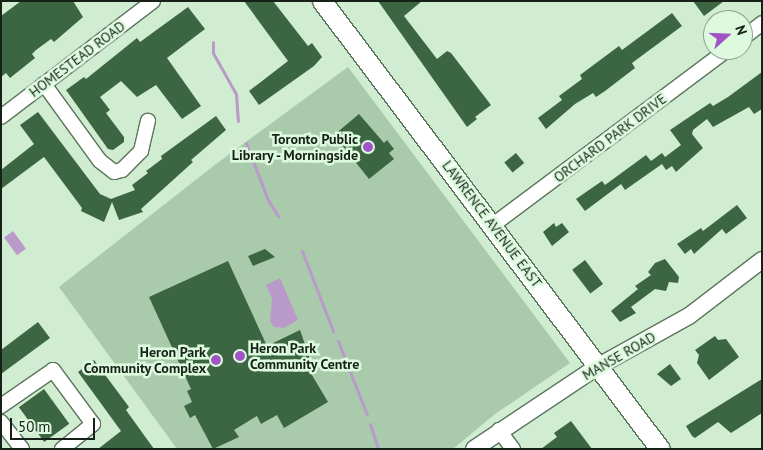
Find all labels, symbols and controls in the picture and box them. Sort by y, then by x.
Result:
north arrow [703,10,753,60]
street label: HOMESTEAD ROAD [26,17,128,101]
text: N [731,23,751,38]
street label: ORCHARD PARK DRIVE [550,90,670,186]
place label: Toronto Public Library - Morningside [229,131,358,164]
marker: Toronto Public Library - Morningside [362,141,374,153]
street label: LAWRENCE AVENUE EAST [439,157,545,291]
street label: MANSE ROAD [579,328,659,384]
place label: Heron Park Community Centre [250,340,360,372]
place label: Heron Park Community Complex [83,344,206,377]
marker: Heron Park Community Centre [234,350,246,362]
marker: Heron Park Community Complex [210,354,222,366]
scale bar [12,408,98,440]
text: 50 m [18,417,51,436]

